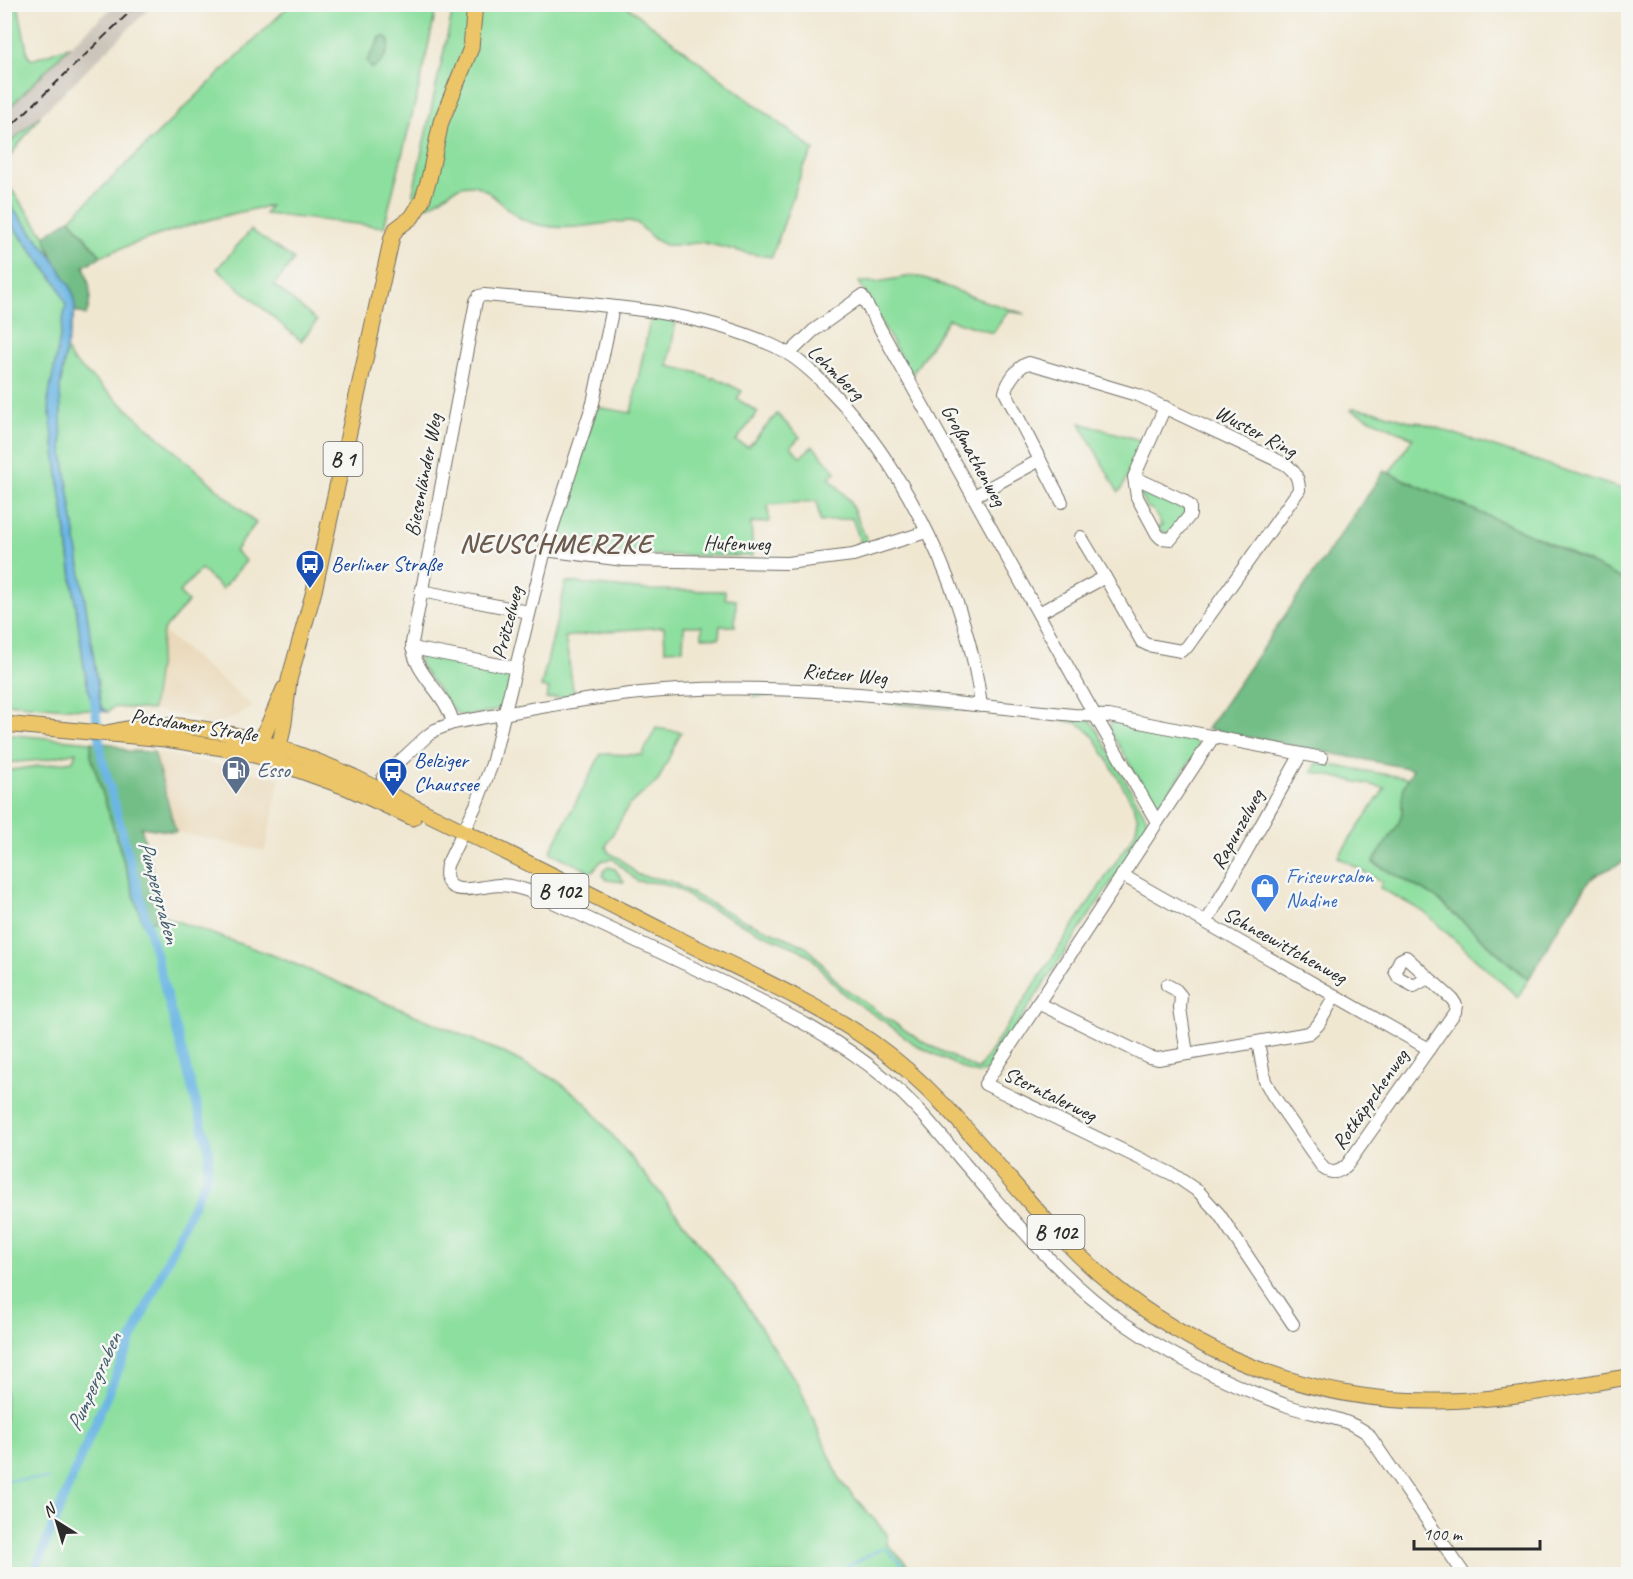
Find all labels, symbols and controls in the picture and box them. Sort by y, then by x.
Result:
street label: Lehmberg [802,339,871,407]
street label: Wuster Ring [1211,399,1303,464]
street label: Großmathenweg [935,400,1013,512]
street label: Biesenländer Weg [398,410,448,539]
road number: B 1 [324,442,362,476]
district label: NEUSCHMERZKE [459,526,655,560]
street label: Hufenweg [703,529,772,557]
bus stop icon: Berliner Straße [294,548,326,590]
place label: Berliner Straße [331,551,444,577]
street label: Prötzelweg [485,583,529,662]
street label: Rietzer Weg [802,657,890,691]
street label: Potsdamer Straße [129,702,261,748]
place label: Belziger Chaussee [414,747,481,797]
fuel station icon: Esso [220,754,252,796]
bus stop icon: Belziger Chaussee [377,756,409,798]
place label: Esso [257,757,291,783]
street label: Rapunzelweg [1204,783,1270,874]
water label: Pumpergraben [132,838,187,948]
place label: Friseursalon Nadine [1286,863,1375,913]
shop icon: Friseursalon Nadine [1249,872,1281,914]
road number: B 102 [532,874,588,908]
street label: Schneewittchenweg [1219,900,1353,990]
street label: Rotkäppchenweg [1326,1042,1415,1154]
street label: Sterntalerweg [999,1060,1102,1128]
road number: B 102 [1028,1215,1084,1249]
water label: Pumpergraben [60,1327,129,1436]
north arrow [27,1492,87,1552]
text: N [39,1498,61,1522]
scale bar [1414,1513,1540,1551]
text: 100 m [1423,1523,1464,1545]

